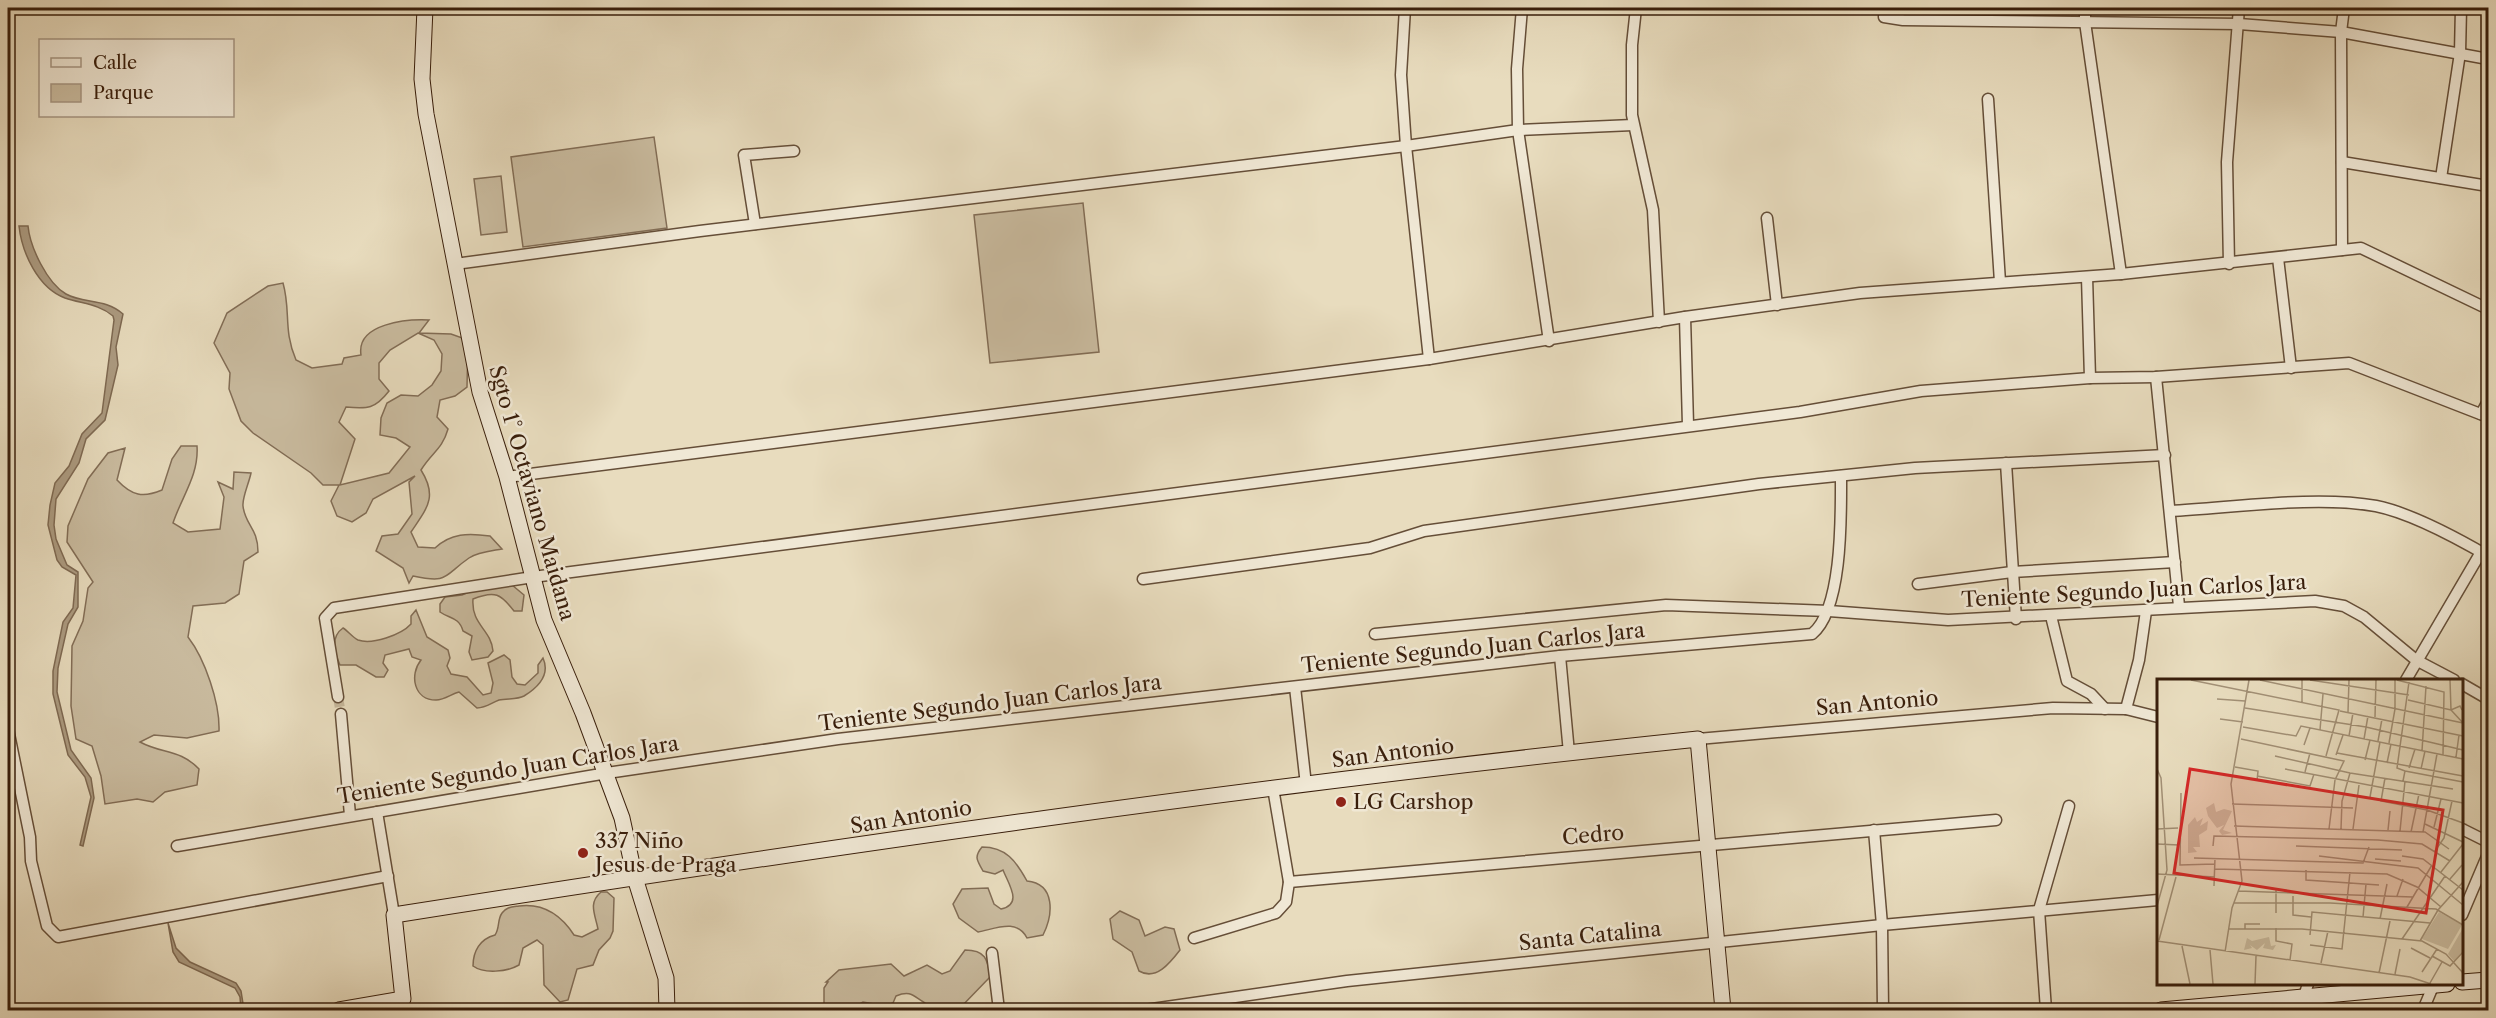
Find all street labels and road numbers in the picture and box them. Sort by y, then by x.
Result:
street label: Sgto 1° Octaviano Maidana [484,362,581,624]
street label: Teniente Segundo Juan Carlos Jara [1961,569,2308,612]
street label: Teniente Segundo Juan Carlos Jara [1300,617,1647,678]
street label: Teniente Segundo Juan Carlos Jara [817,669,1164,736]
street label: San Antonio [1815,685,1939,720]
street label: Teniente Segundo Juan Carlos Jara [335,730,681,809]
street label: San Antonio [1330,733,1455,772]
street label: San Antonio [848,795,974,838]
street label: Cedro [1561,819,1625,850]
street label: Santa Catalina [1517,915,1663,955]

